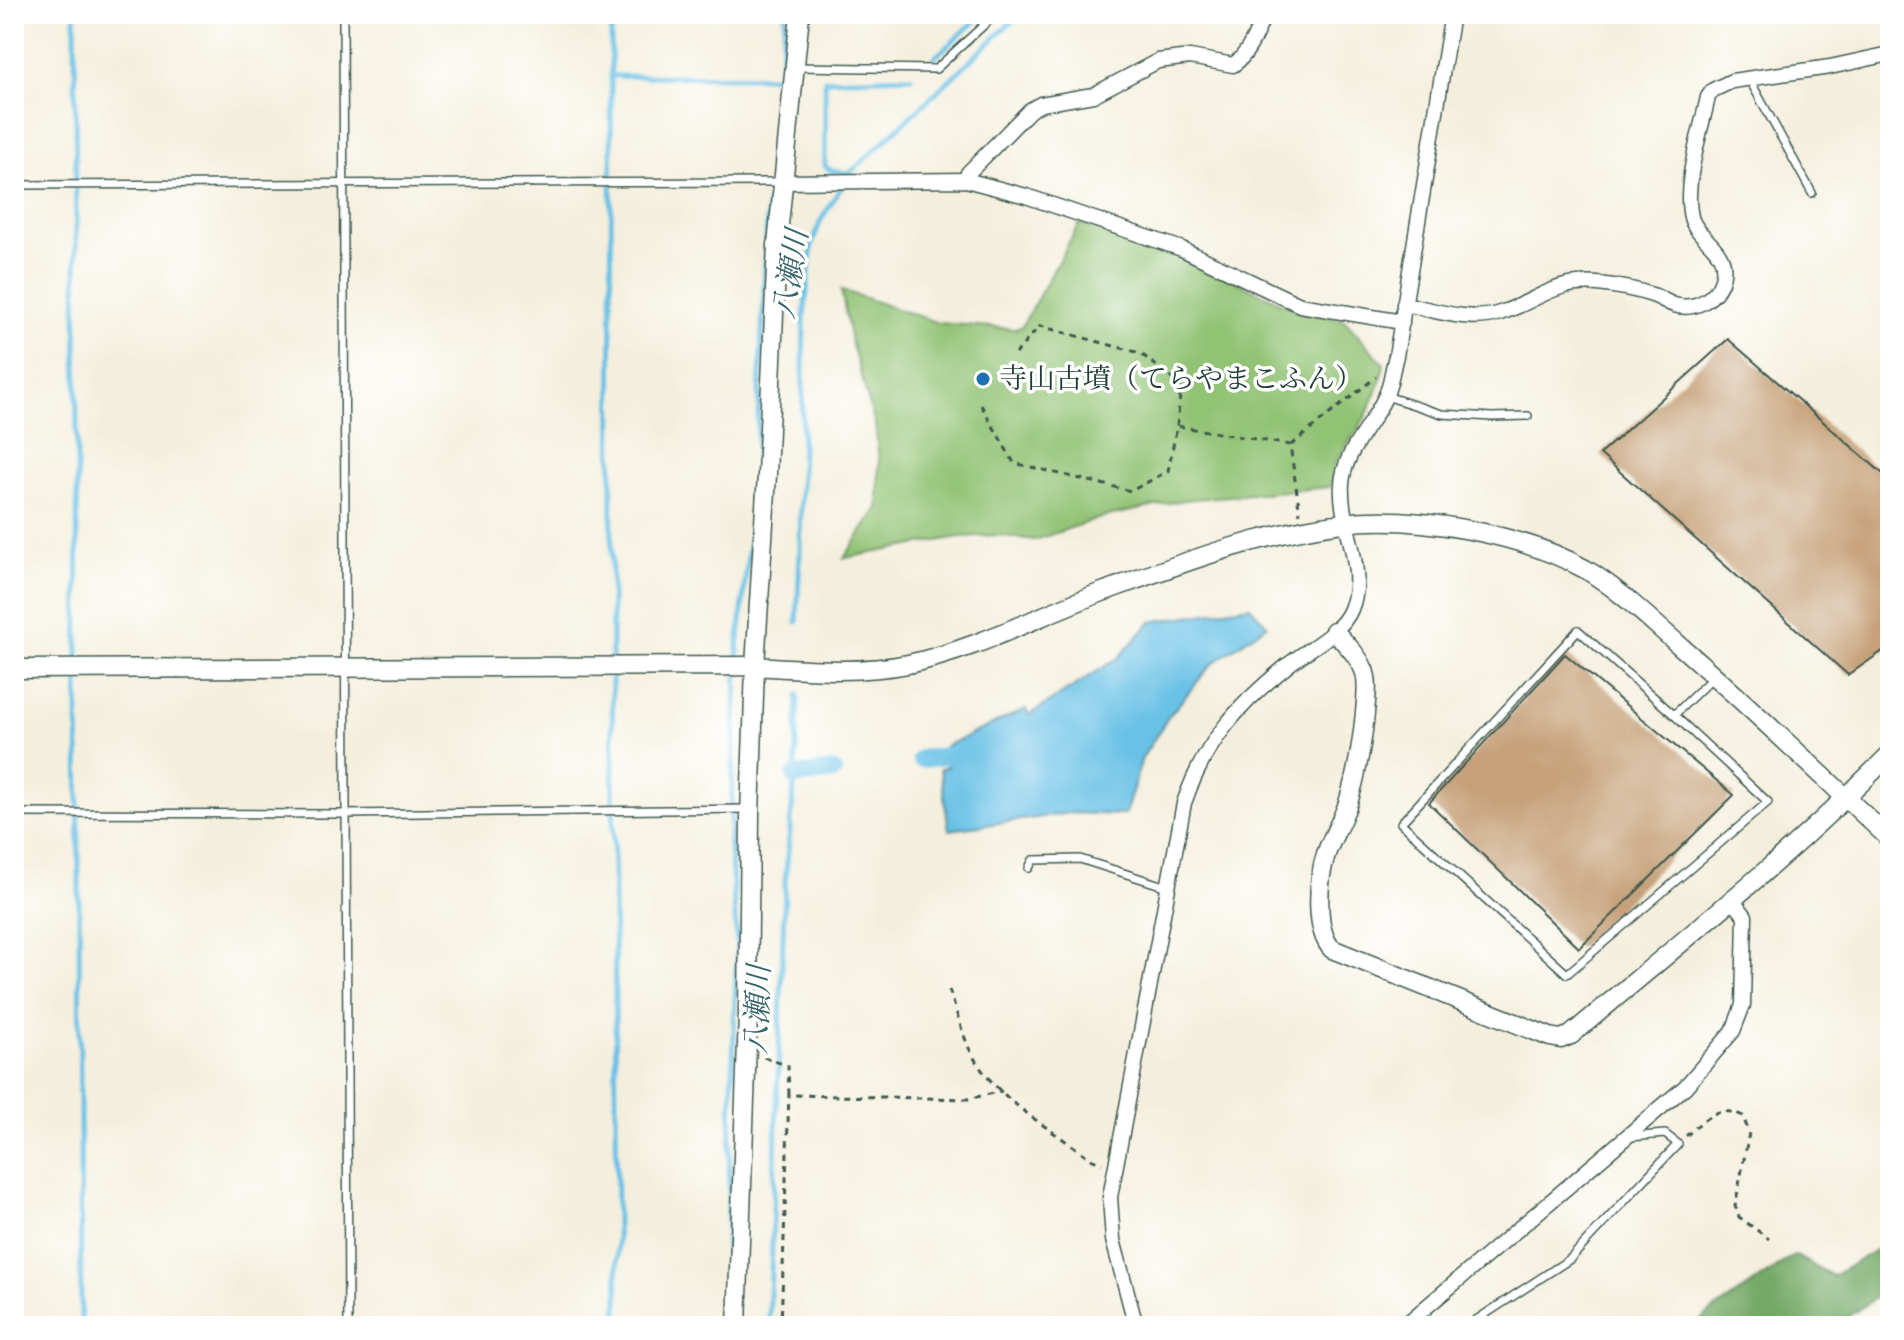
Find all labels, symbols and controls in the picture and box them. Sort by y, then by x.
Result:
water label: 八瀬川 [766,224,817,321]
place label: 寺山古墳（てらやまこふん） [999,362,1363,397]
marker: 寺山古墳（てらやまこふん） [974,370,992,388]
water label: 八瀬川 [738,961,778,1056]

